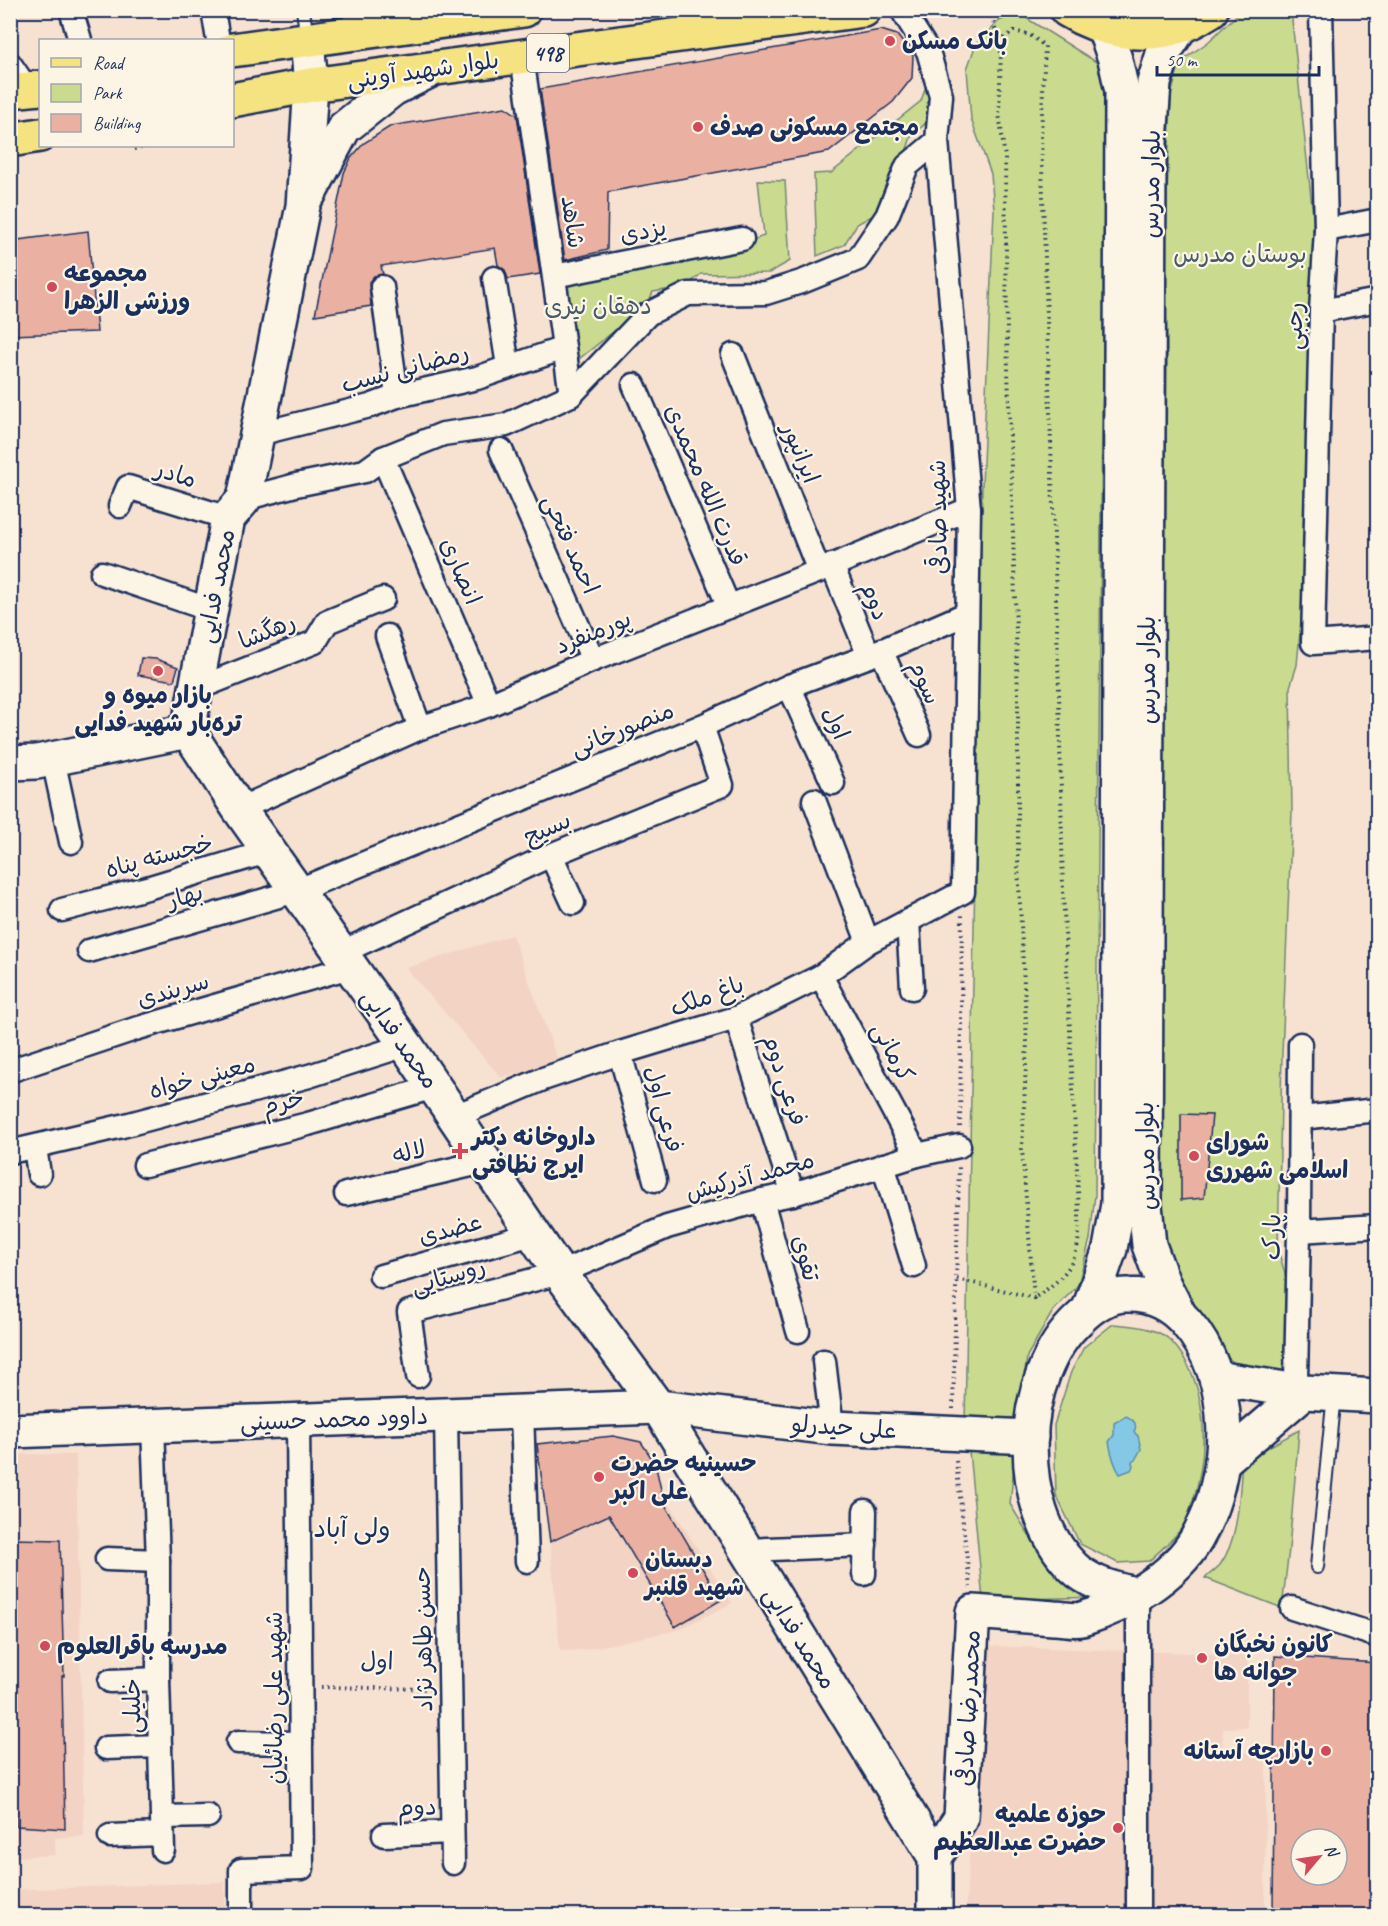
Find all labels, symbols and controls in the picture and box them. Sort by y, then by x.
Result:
place label: بانک مسکن [902,26,1007,56]
road number: 498 [527,34,569,72]
marker: بانک مسکن [883,34,897,48]
legend [39,39,234,147]
scale bar [1157,39,1319,77]
street label: بلوار شهید آوینی [345,44,501,96]
text: 50 m [1166,49,1199,71]
text: Road [93,52,126,74]
text: Park [93,82,123,104]
text: Building [93,112,142,134]
place label: مجتمع مسکونی صدف [710,112,919,144]
marker: مجتمع مسکونی صدف [691,120,705,134]
street label: بلوار مدرس [1135,129,1167,239]
street label: شاهد [554,194,592,250]
street label: یزدی [617,212,669,250]
park label: بوستان مدرس [1173,239,1307,269]
place label: مجموعه ورزشی الزهرا [64,258,190,316]
marker: مجموعه ورزشی الزهرا [45,280,59,294]
park label: دهقان نیری [544,291,652,321]
street label: رجبی [1278,301,1310,351]
street label: رمضانی نسب [338,337,472,399]
street label: قدرت الله محمدی [658,400,754,570]
street label: ایرانپور [774,417,827,488]
street label: مادر [150,453,200,494]
street label: شهید صادقی [922,459,954,575]
street label: احمد فتحی [536,490,606,598]
street label: محمد فدایی [190,526,242,646]
street label: انصاری [434,533,488,609]
street label: دوم [850,577,896,626]
street label: پورمنفرد [551,603,635,661]
street label: رهگشا [234,606,300,656]
street label: بلوار مدرس [1132,616,1162,724]
street label: سوم [899,655,948,710]
marker: بازار میوه و تره‌بار شهید فدایی [151,664,165,678]
place label: بازار میوه و تره‌بار شهید فدایی [74,680,243,738]
street label: منصورخانی [566,695,678,763]
street label: اول [816,702,856,744]
street label: بسیج [519,805,576,852]
street label: خجسته پناه [102,827,216,885]
street label: بهار [161,877,207,916]
street label: سربندی [133,965,213,1015]
street label: باغ ملک [666,969,749,1025]
street label: محمد فدایی [355,983,445,1095]
street label: کرمانی [865,1017,921,1087]
street label: فرعی دوم [752,1030,814,1131]
street label: معینی خواه [146,1048,258,1106]
street label: فرعی اول [638,1062,690,1156]
street label: خرم [259,1082,308,1125]
street label: بلوار مدرس [1130,1101,1162,1211]
place label: داروخانه دکتر ایرج نظافتی [470,1122,596,1180]
place label: شورای اسلامی شهرری [1206,1127,1348,1185]
street label: لاله [389,1134,429,1170]
marker: داروخانه دکتر ایرج نظافتی [453,1144,467,1158]
street label: محمد آذرکیش [682,1144,818,1208]
marker: شورای اسلامی شهرری [1187,1149,1201,1163]
street label: عضدی [415,1206,485,1252]
street label: پارک [1257,1213,1287,1261]
street label: تقوی [785,1232,827,1285]
street label: روستایی [407,1250,489,1302]
street label: داوود محمد حسینی [239,1401,429,1437]
street label: علی حیدرلو [789,1408,898,1447]
place label: حسینیه حضرت علی اکبر [609,1448,757,1506]
marker: حسینیه حضرت علی اکبر [592,1470,606,1484]
district label: ولی آباد [313,1512,391,1545]
place label: دبستان شهید قلنبر [643,1544,744,1602]
street label: حسن طاهر نژاد [407,1566,439,1712]
marker: دبستان شهید قلنبر [626,1566,640,1580]
street label: محمد فدایی [757,1581,843,1695]
street label: شهید علی رضائیان [259,1611,289,1785]
street label: محمدرضا صادقی [949,1629,987,1787]
place label: کانون نخبگان جوانه ها [1214,1629,1333,1687]
place label: مدرسه باقرالعلوم [57,1631,228,1664]
marker: مدرسه باقرالعلوم [38,1639,52,1653]
street label: اول [360,1646,394,1676]
marker: کانون نخبگان جوانه ها [1195,1651,1209,1665]
street label: خلیلی [117,1678,147,1734]
place label: بازارچه آستانه [1183,1736,1314,1766]
marker: بازارچه آستانه [1319,1744,1333,1758]
street label: دوم [397,1791,437,1827]
place label: حوزه علمیه حضرت عبدالعظیم [933,1799,1106,1860]
marker: حوزه علمیه حضرت عبدالعظیم [1111,1821,1125,1835]
north arrow [1289,1827,1349,1887]
text: N [1320,1841,1344,1862]

